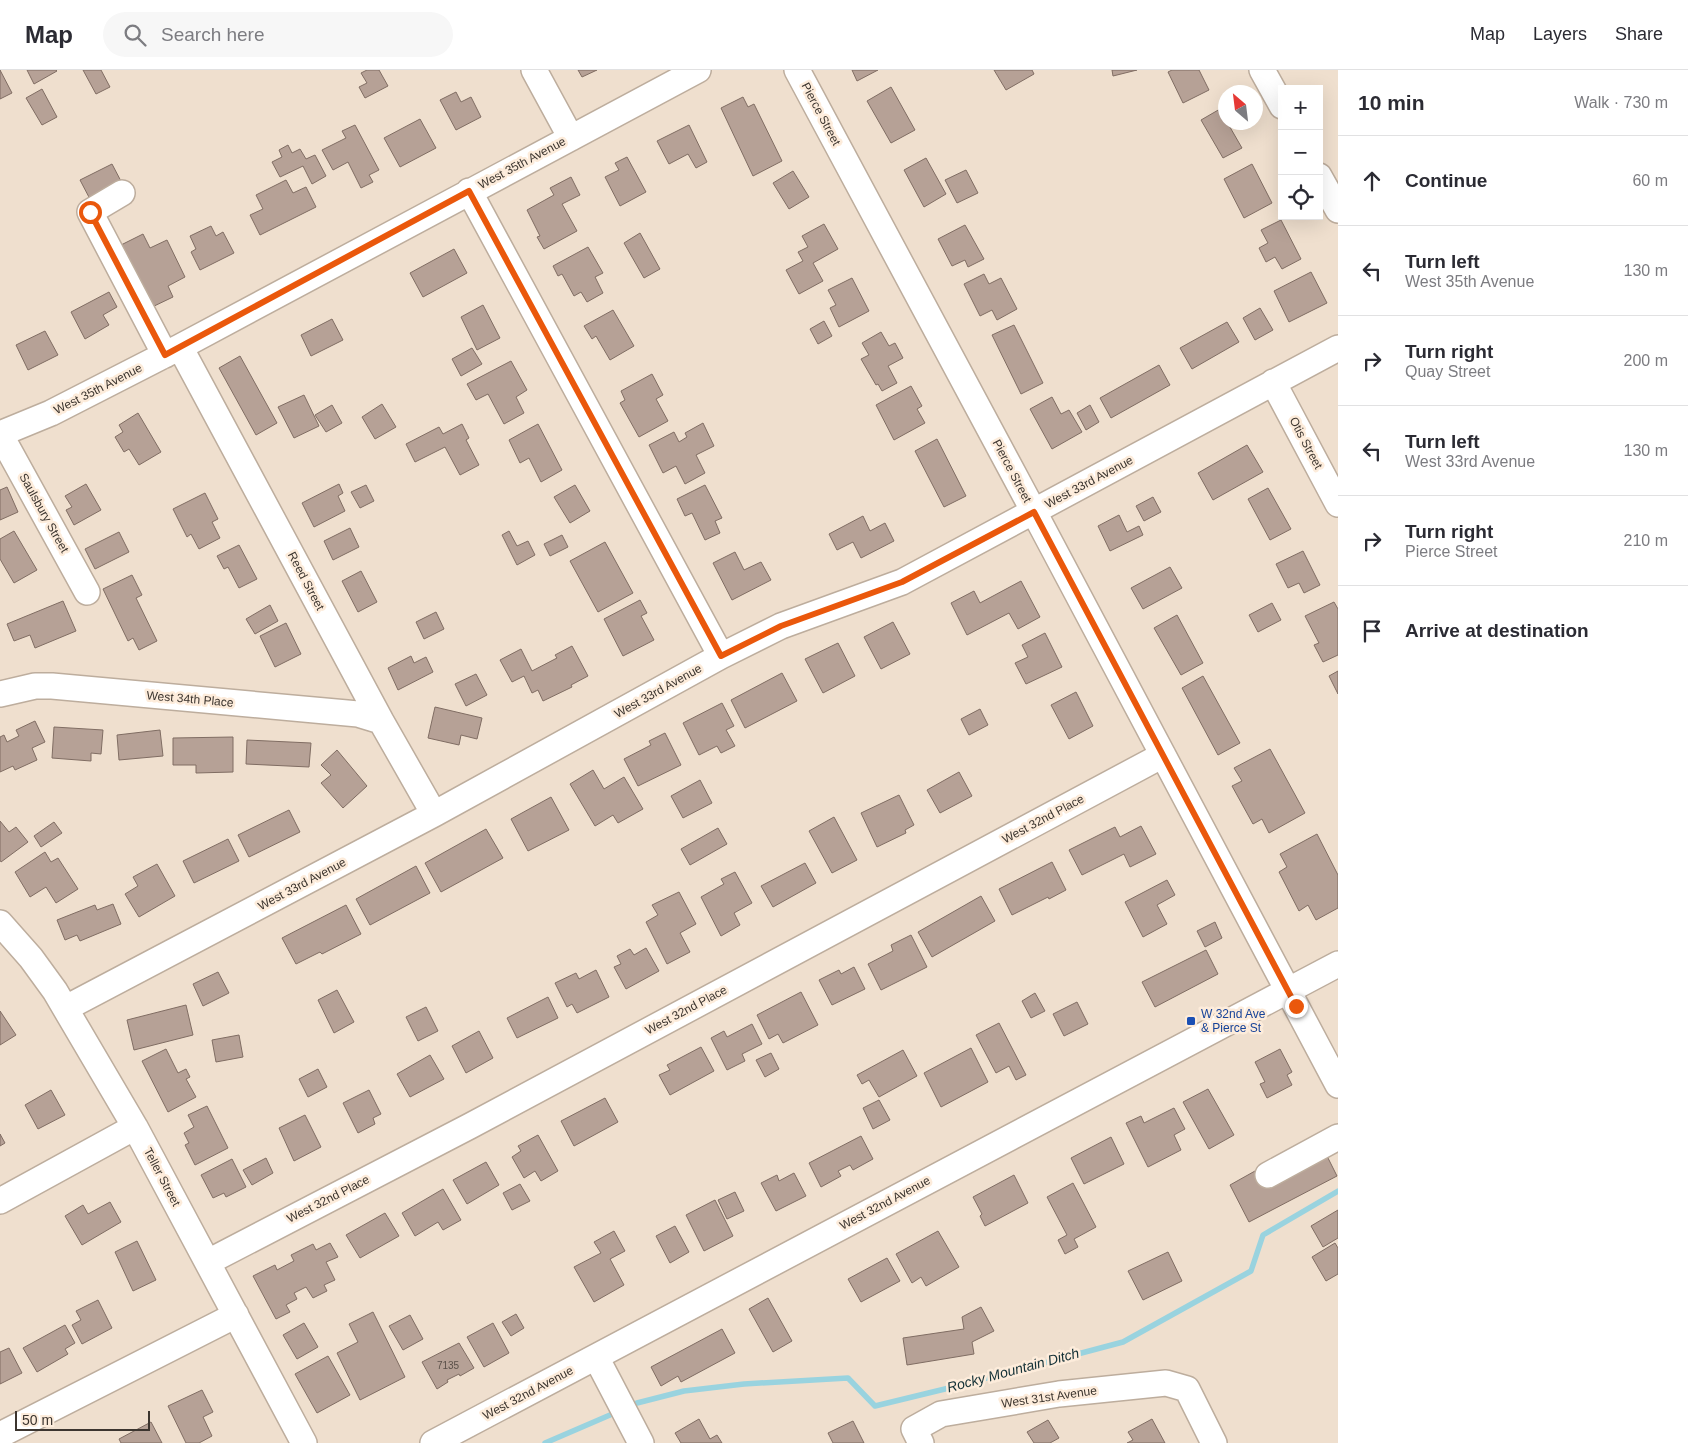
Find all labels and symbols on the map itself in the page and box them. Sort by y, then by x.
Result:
street label: Pierce Street [799,80,844,148]
north arrow [1218,85,1263,130]
street label: West 35th Avenue [476,134,568,192]
route start [79,201,102,224]
street label: West 35th Avenue [52,361,145,417]
street label: Otis Street [1287,415,1326,472]
street label: Pierce Street [990,437,1035,505]
street label: West 33rd Avenue [1043,453,1136,511]
street label: Saulsbury Street [16,471,72,556]
street label: Reed Street [285,549,328,613]
street label: West 33rd Avenue [612,661,704,721]
street label: West 34th Place [146,688,234,710]
street label: West 32nd Place [1000,791,1087,846]
street label: West 33rd Avenue [256,855,349,913]
street label: West 32nd Place [643,982,730,1037]
route end [1285,995,1308,1018]
place label: W 32nd Ave & Pierce St [1201,1007,1266,1035]
marker: W 32nd Ave & Pierce St [1185,1015,1197,1027]
street label: Teller Street [141,1145,184,1209]
street label: West 32nd Place [285,1172,372,1226]
street label: West 32nd Avenue [837,1173,933,1233]
water label: Rocky Mountain Ditch [945,1345,1081,1395]
house number: 7135 [437,1360,460,1371]
street label: West 32nd Avenue [480,1363,576,1423]
street label: West 31st Avenue [1000,1383,1098,1411]
scale bar [15,1408,150,1431]

